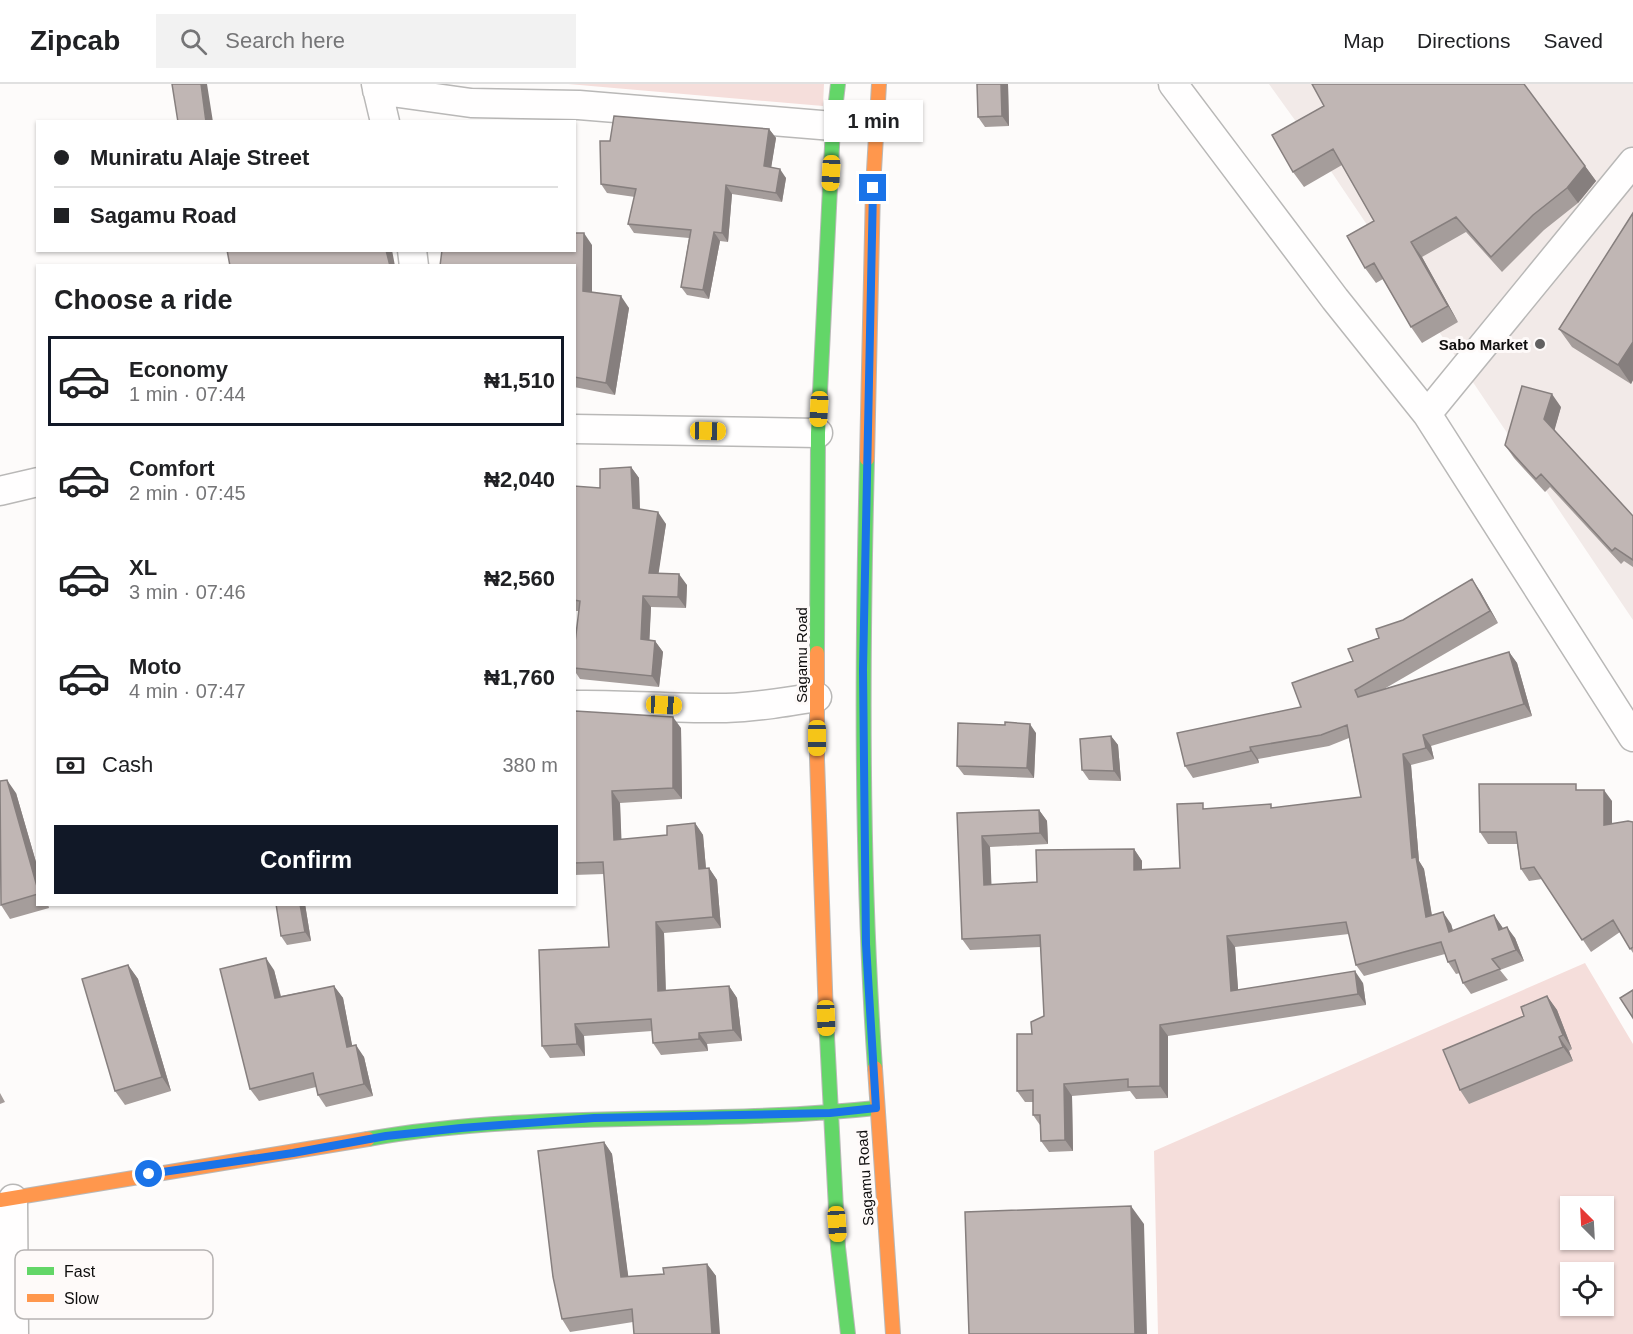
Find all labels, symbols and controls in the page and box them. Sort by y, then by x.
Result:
search box [156,14,576,68]
text: Zipcab [30,25,120,56]
icon: search [177,25,210,58]
text: Search here [225,28,345,53]
text: Map [1343,29,1384,52]
text: Directions [1417,29,1510,52]
text: Saved [1543,29,1603,52]
callout: 1 min [824,101,922,143]
text: 1 min [847,110,900,132]
text: Muniratu Alaje Street [90,145,309,170]
car [821,155,841,191]
route end [859,174,886,201]
text: Sagamu Road [90,203,237,228]
text: Choose a ride [54,285,233,315]
place label: Sabo Market [1439,336,1528,353]
marker: Sabo Market [1533,337,1547,351]
icon: car [57,354,111,408]
text: Economy [129,357,228,382]
text: ₦1,510 [484,368,555,393]
text: 1 min · 07:44 [129,383,246,405]
car [809,391,829,427]
car [690,422,726,440]
icon: car [57,453,111,507]
text: Comfort [129,456,215,481]
text: ₦2,040 [484,467,555,492]
text: 2 min · 07:45 [129,482,246,504]
icon: car [57,552,111,606]
text: XL [129,555,157,580]
text: ₦2,560 [484,566,555,591]
text: 3 min · 07:46 [129,581,246,603]
street label: Sagamu Road [793,607,810,703]
icon: car [57,651,111,705]
text: Moto [129,654,182,679]
text: ₦1,760 [484,665,555,690]
text: 4 min · 07:47 [129,680,246,702]
car [646,695,682,715]
car [808,720,826,756]
icon: cash [54,749,87,782]
text: Cash [102,752,153,777]
text: 380 m [502,754,558,776]
button: Confirm [54,825,558,894]
car [816,1000,836,1036]
street label: Sagamu Road [853,1130,877,1226]
route start [135,1160,162,1187]
north arrow [1560,1196,1614,1250]
map controls [1560,1196,1614,1316]
car [827,1205,847,1243]
legend [15,1250,213,1319]
button: locate [1560,1262,1614,1316]
text: Fast [64,1263,96,1280]
text: Slow [64,1290,99,1307]

